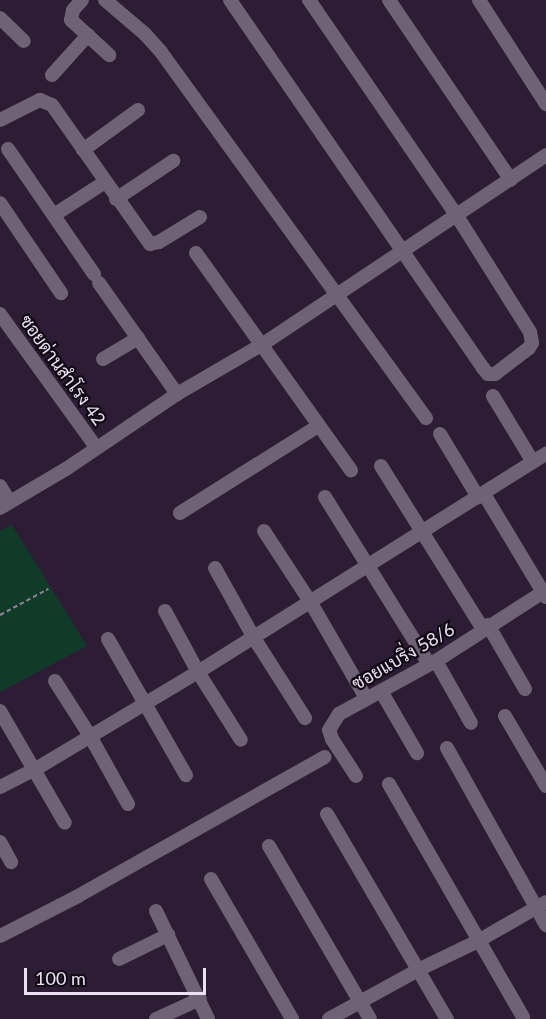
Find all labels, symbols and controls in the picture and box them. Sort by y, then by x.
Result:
street label: ซอยด่านสำโรง 42 [16,311,110,429]
street label: ซอยแบริ่ง 58/6 [348,618,458,694]
scale bar [27,956,208,994]
text: 100 m [35,967,86,989]

